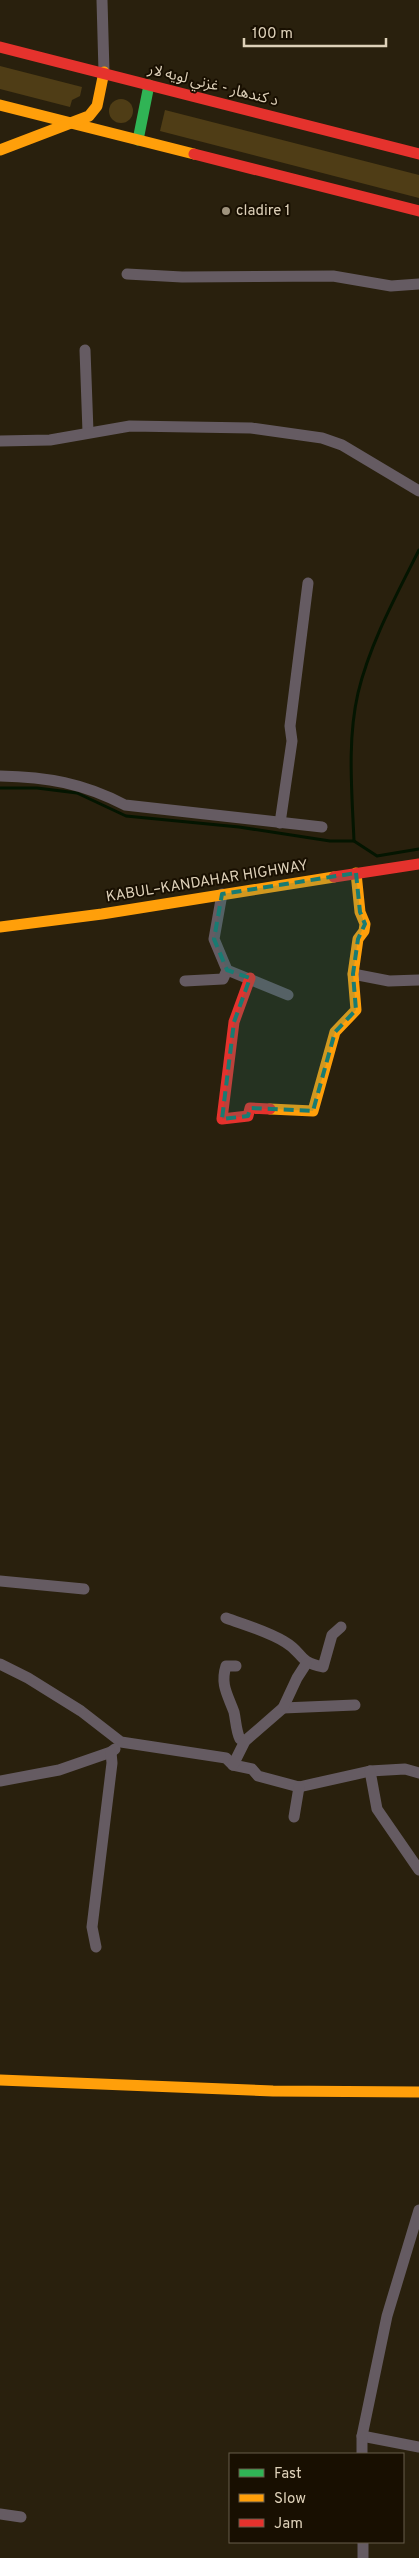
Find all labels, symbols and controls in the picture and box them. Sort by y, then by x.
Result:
scale bar [244,15,386,47]
text: 100 m [252,25,293,44]
street label: د کندهار - غزني لويه لار [145,60,280,112]
place label: cladire 1 [236,202,290,221]
marker: cladire 1 [220,205,232,217]
street label: KABUL–KANDAHAR HIGHWAY [105,857,310,907]
legend [229,2453,404,2543]
text: Fast [274,2465,302,2484]
text: Slow [274,2490,306,2509]
text: Jam [274,2515,303,2534]

